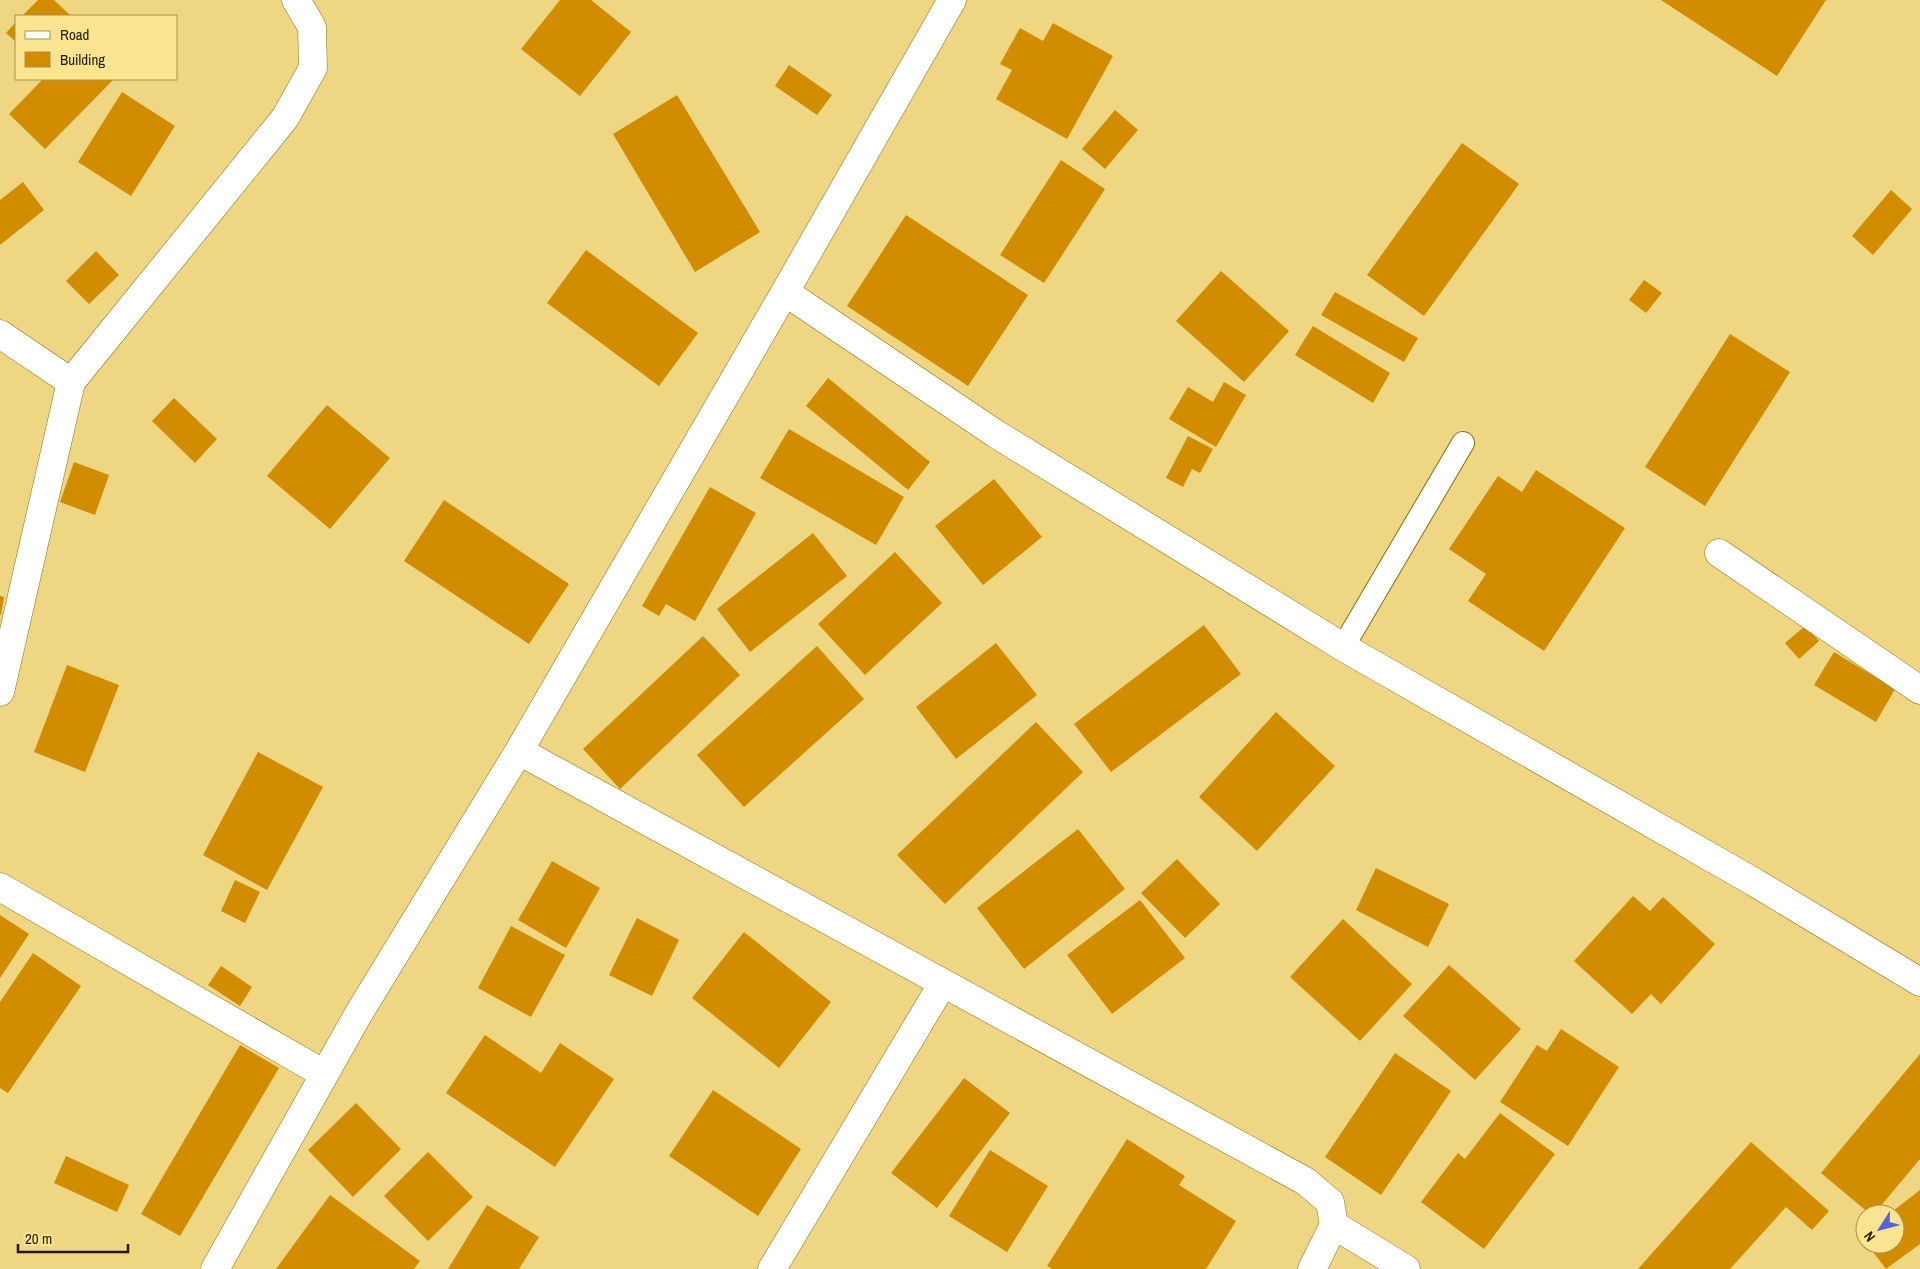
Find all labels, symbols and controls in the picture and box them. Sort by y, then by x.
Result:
legend [15,15,178,80]
text: Road [60,24,89,45]
text: Building [60,49,105,70]
north arrow [1855,1204,1905,1254]
scale bar [18,1222,128,1254]
text: 20 m [25,1228,52,1249]
text: N [1860,1228,1879,1245]

